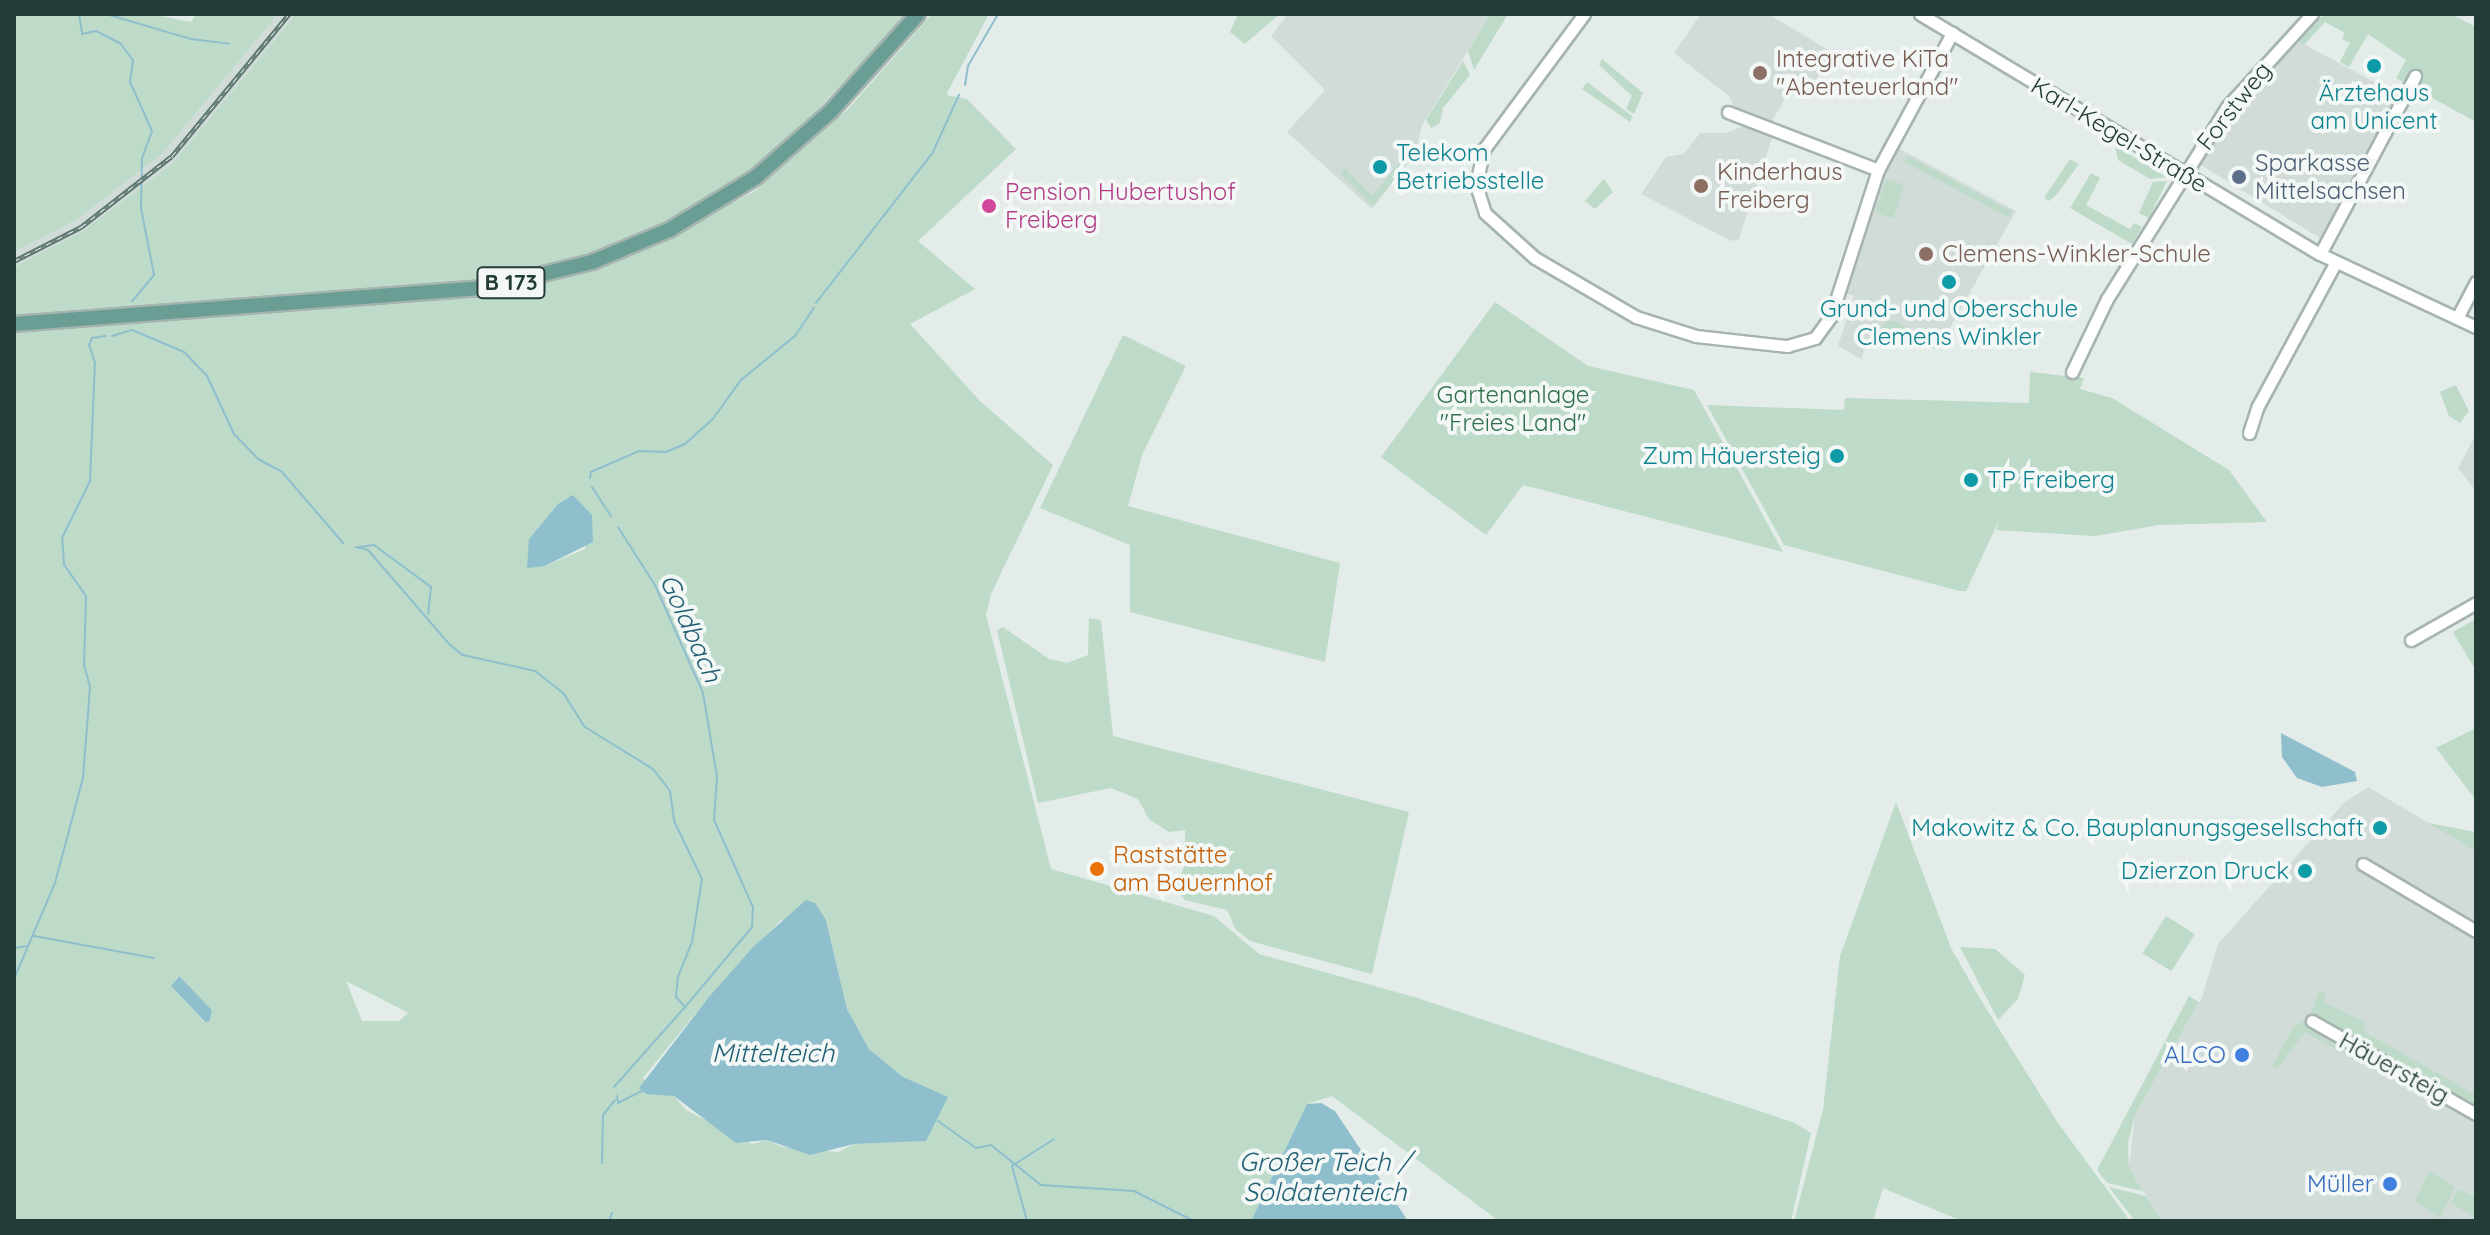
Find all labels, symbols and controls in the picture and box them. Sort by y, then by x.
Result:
place label: Integrative KiTa "Abenteuerland" [1776,45,1958,101]
street label: Forstweg [2191,56,2277,156]
marker: Ärztehaus am Unicent [2365,57,2383,75]
marker: Integrative KiTa "Abenteuerland" [1751,64,1769,82]
street label: Karl-Kegel-Straße [2026,71,2212,199]
place label: Ärztehaus am Unicent [2310,79,2438,135]
place label: Telekom Betriebsstelle [1396,139,1544,195]
place label: Sparkasse Mittelsachsen [2255,149,2406,205]
marker: Telekom Betriebsstelle [1371,158,1389,176]
place label: Kinderhaus Freiberg [1717,158,1842,214]
marker: Sparkasse Mittelsachsen [2230,168,2248,186]
marker: Kinderhaus Freiberg [1692,177,1710,195]
place label: Pension Hubertushof Freiberg [1005,178,1236,234]
marker: Pension Hubertushof Freiberg [980,197,998,215]
place label: Clemens-Winkler-Schule [1942,240,2211,268]
marker: Clemens-Winkler-Schule [1917,245,1935,263]
road number: B 173 [475,265,547,301]
marker: Grund- und Oberschule Clemens Winkler [1940,273,1958,291]
place label: Grund- und Oberschule Clemens Winkler [1820,295,2078,351]
park label: Gartenanlage "Freies Land" [1437,381,1589,437]
place label: Zum Häuersteig [1643,442,1821,470]
marker: Zum Häuersteig [1828,447,1846,465]
place label: TP Freiberg [1987,466,2115,494]
marker: TP Freiberg [1962,471,1980,489]
water label: Goldbach [653,569,729,687]
place label: Makowitz & Co. Bauplanungsgesellschaft [1911,814,2364,842]
marker: Makowitz & Co. Bauplanungsgesellschaft [2371,819,2389,837]
place label: Raststätte am Bauernhof [1113,841,1273,897]
place label: Dzierzon Druck [2121,857,2289,885]
marker: Raststätte am Bauernhof [1088,860,1106,878]
marker: Dzierzon Druck [2296,862,2314,880]
street label: Häuersteig [2334,1026,2454,1110]
water label: Mittelteich [712,1037,834,1069]
place label: ALCO [2164,1041,2226,1069]
marker: ALCO [2233,1046,2251,1064]
water label: Großer Teich / Soldatenteich [1239,1146,1411,1208]
place label: Müller [2307,1170,2374,1198]
marker: Müller [2381,1175,2399,1193]

